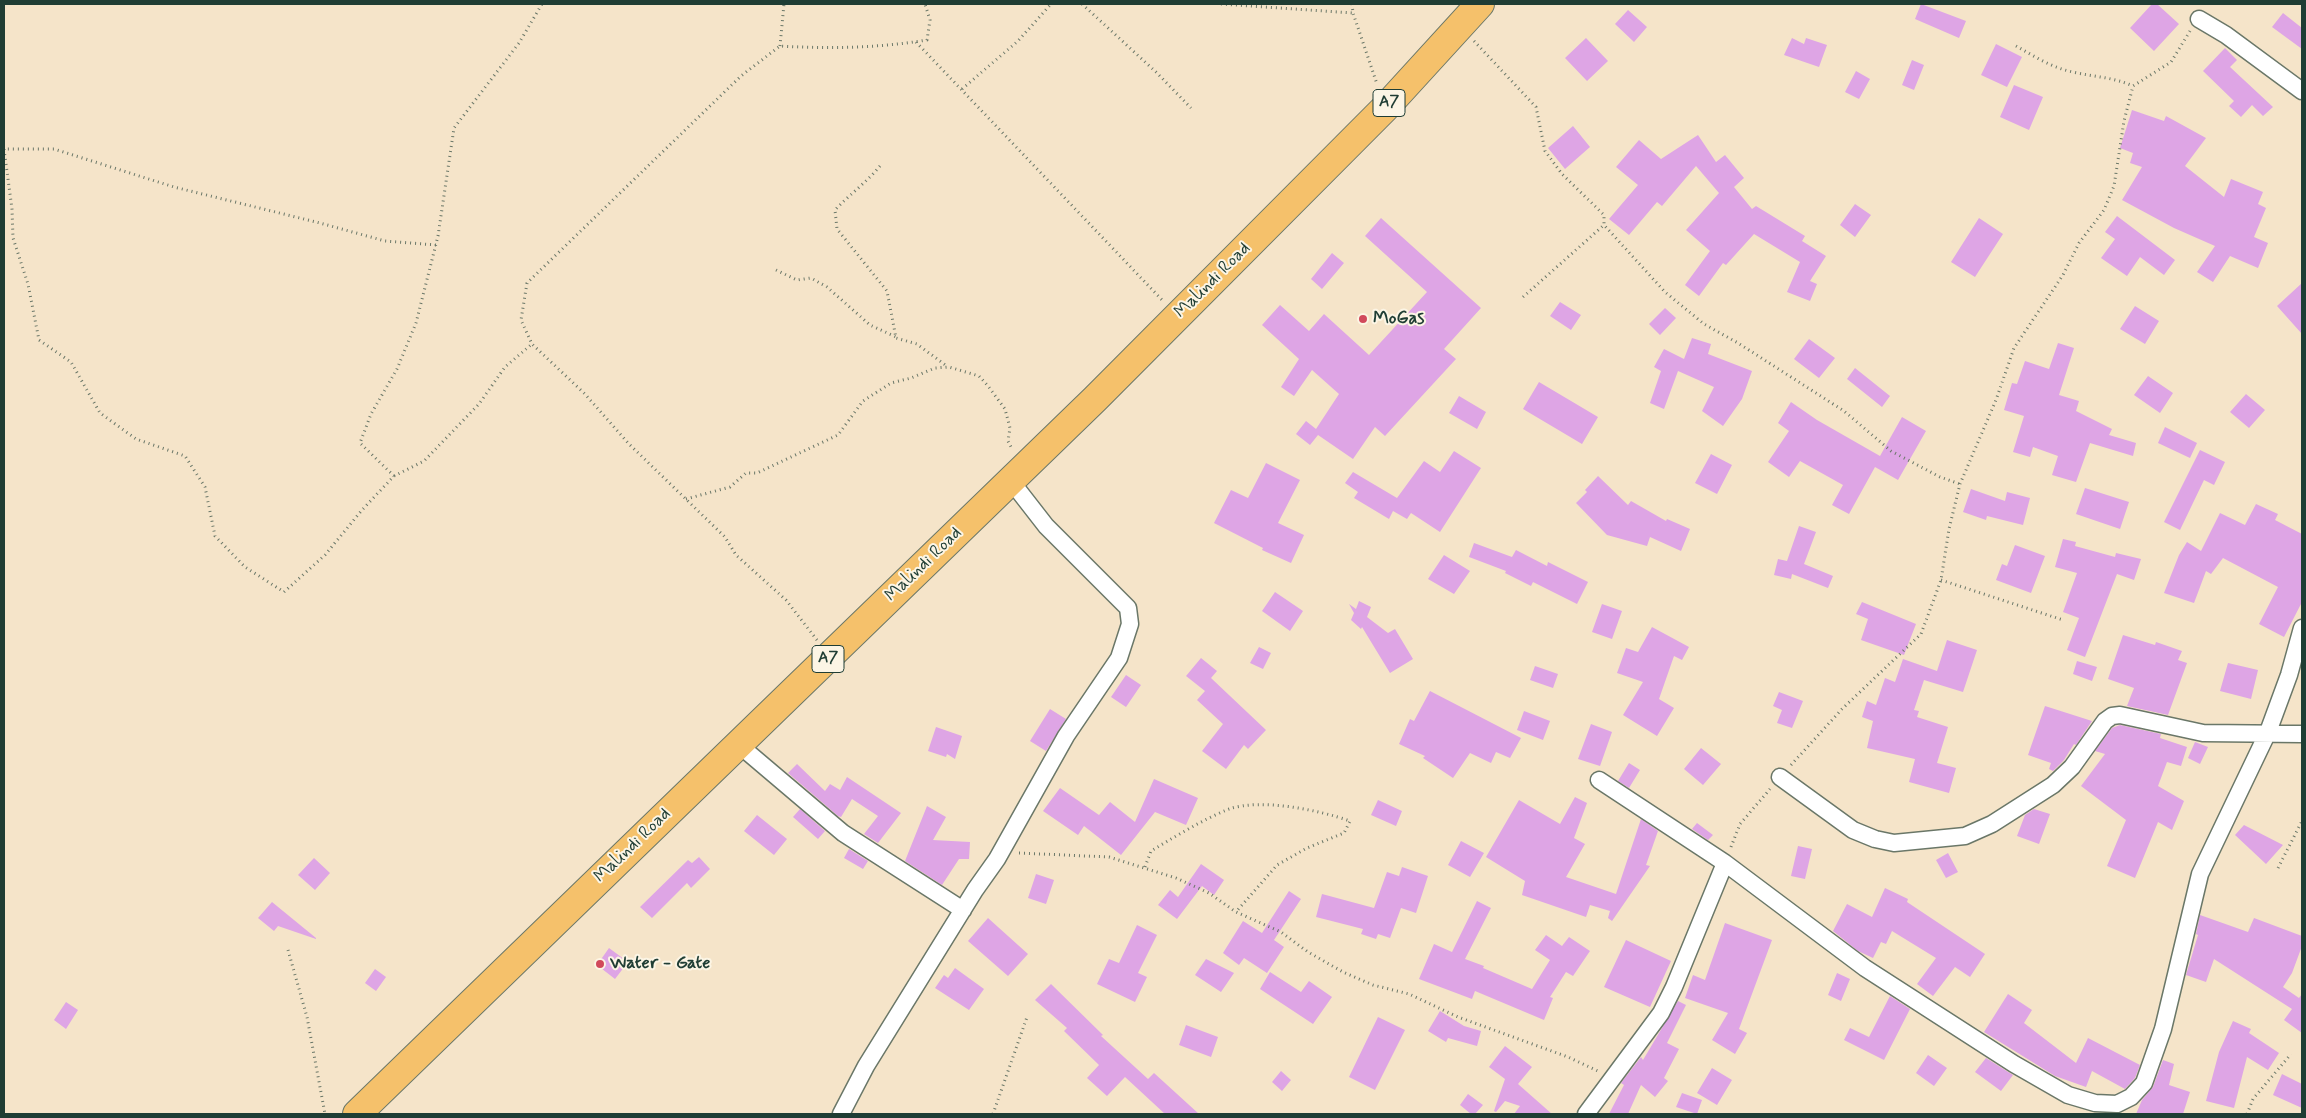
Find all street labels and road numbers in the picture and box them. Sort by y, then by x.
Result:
road number: A7 [1373,90,1405,116]
street label: Malindi Road [1170,238,1256,324]
street label: Malindi Road [881,523,967,607]
road number: A7 [812,646,844,672]
street label: Malindi Road [590,804,676,888]

